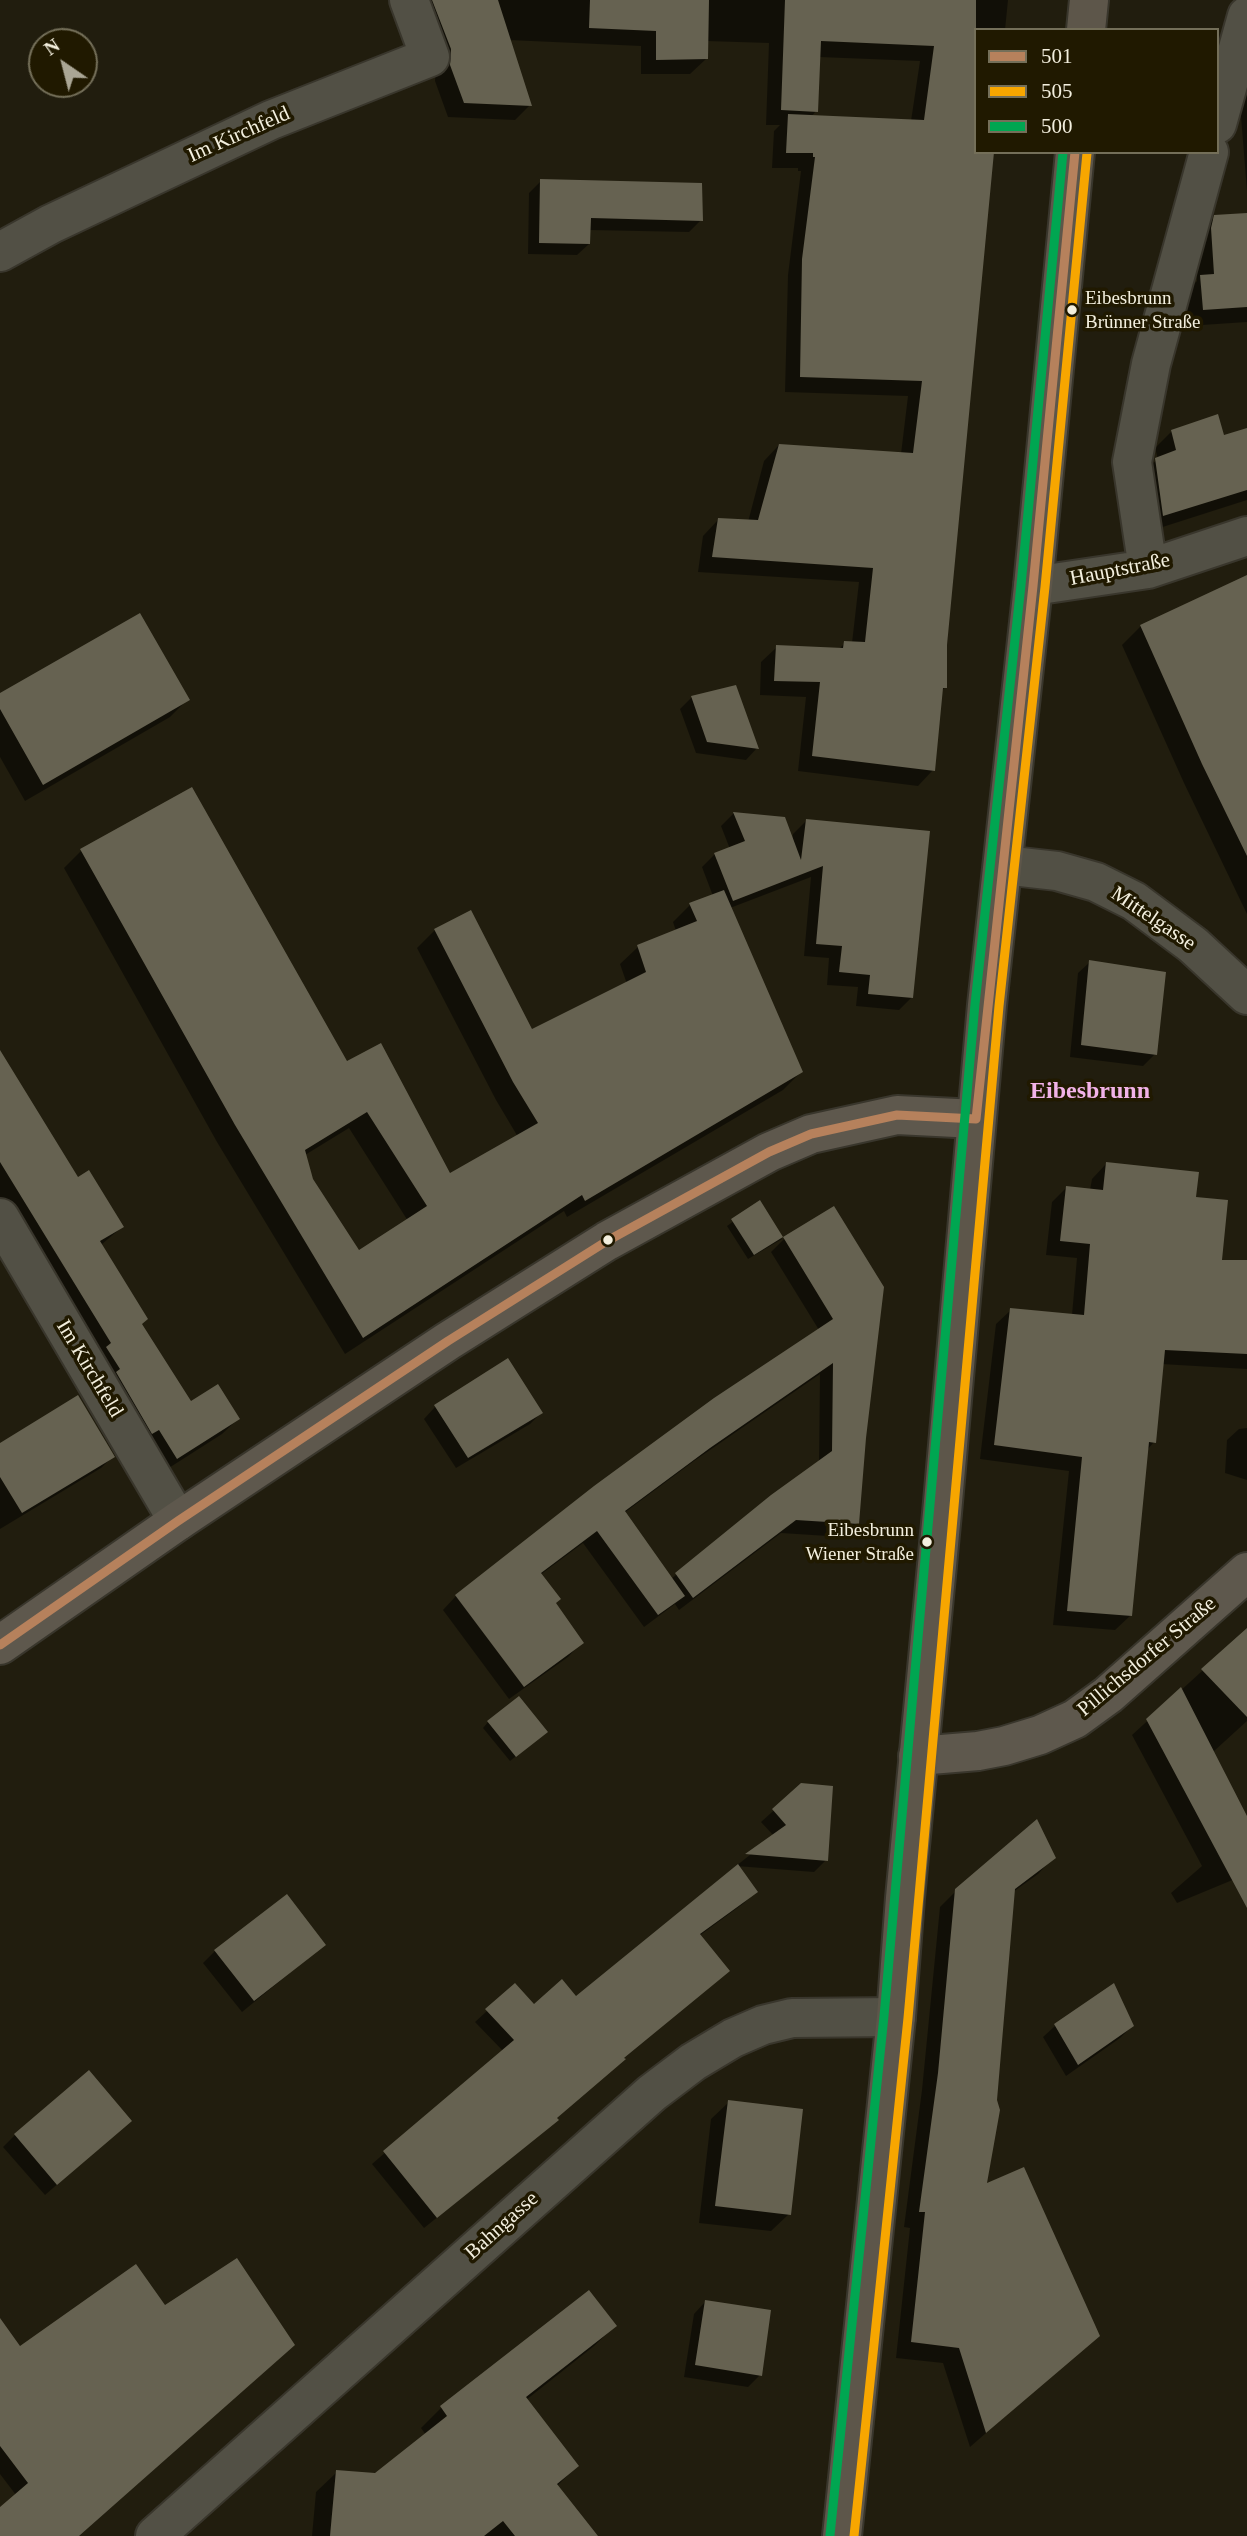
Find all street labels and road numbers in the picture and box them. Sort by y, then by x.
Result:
street label: Im Kirchfeld [184,101,294,169]
street label: Hauptstraße [1068,548,1172,592]
street label: Mittelgasse [1106,881,1200,957]
street label: Im Kirchfeld [50,1316,128,1422]
street label: Pillichsdorfer Straße [1073,1592,1221,1722]
street label: Bahngasse [460,2187,544,2265]

